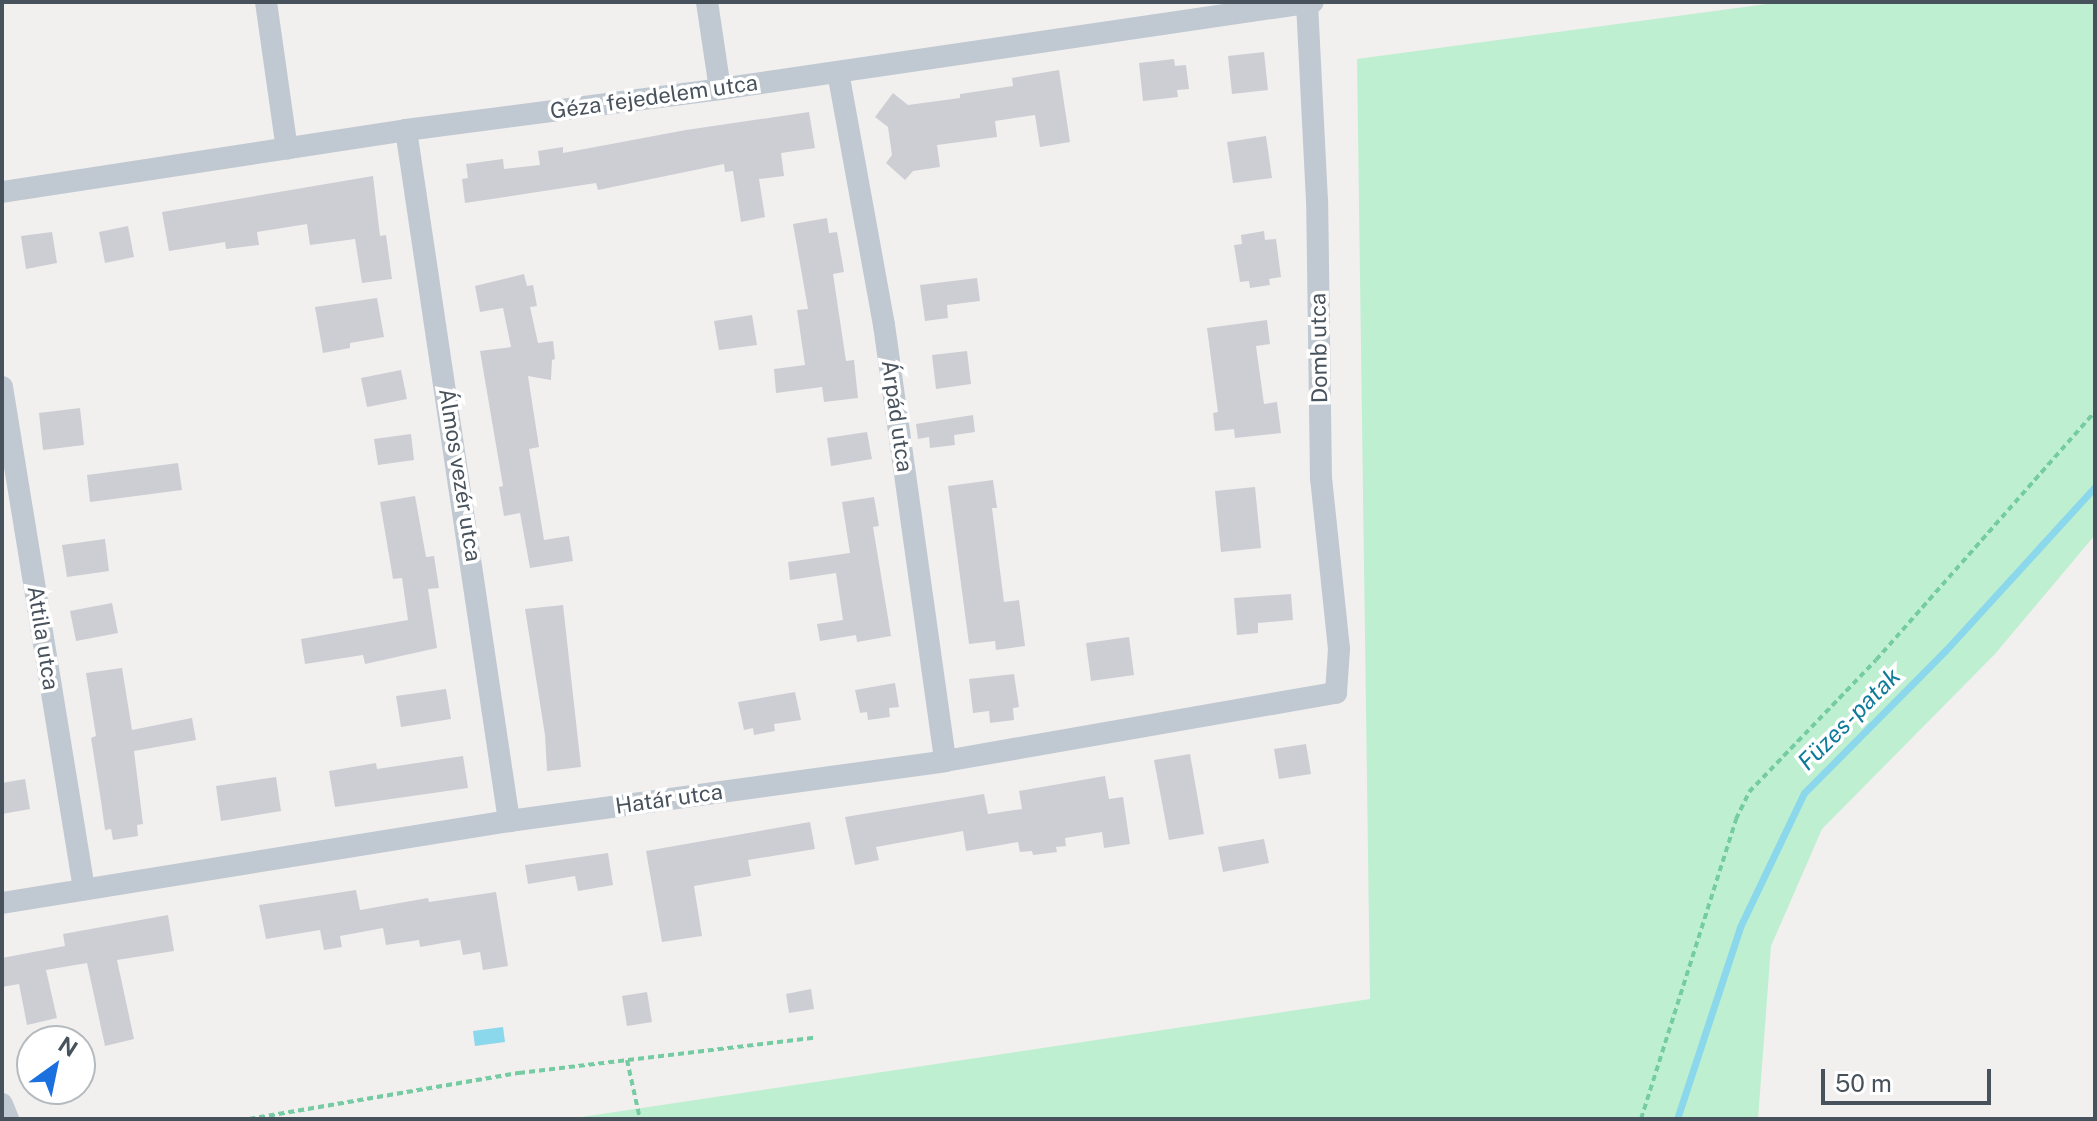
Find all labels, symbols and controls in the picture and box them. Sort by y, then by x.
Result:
street label: Géza fejedelem utca [549,69,759,125]
street label: Domb utca [1305,293,1333,403]
street label: Árpád utca [876,358,918,474]
street label: Álmos vezér utca [433,386,487,564]
street label: Attila utca [22,584,64,692]
water label: Füzes-patak [1792,662,1906,776]
street label: Határ utca [614,778,724,820]
north arrow [16,1025,96,1105]
text: N [54,1031,82,1062]
scale bar [1825,1053,1995,1103]
text: 50 m [1835,1069,1892,1097]

